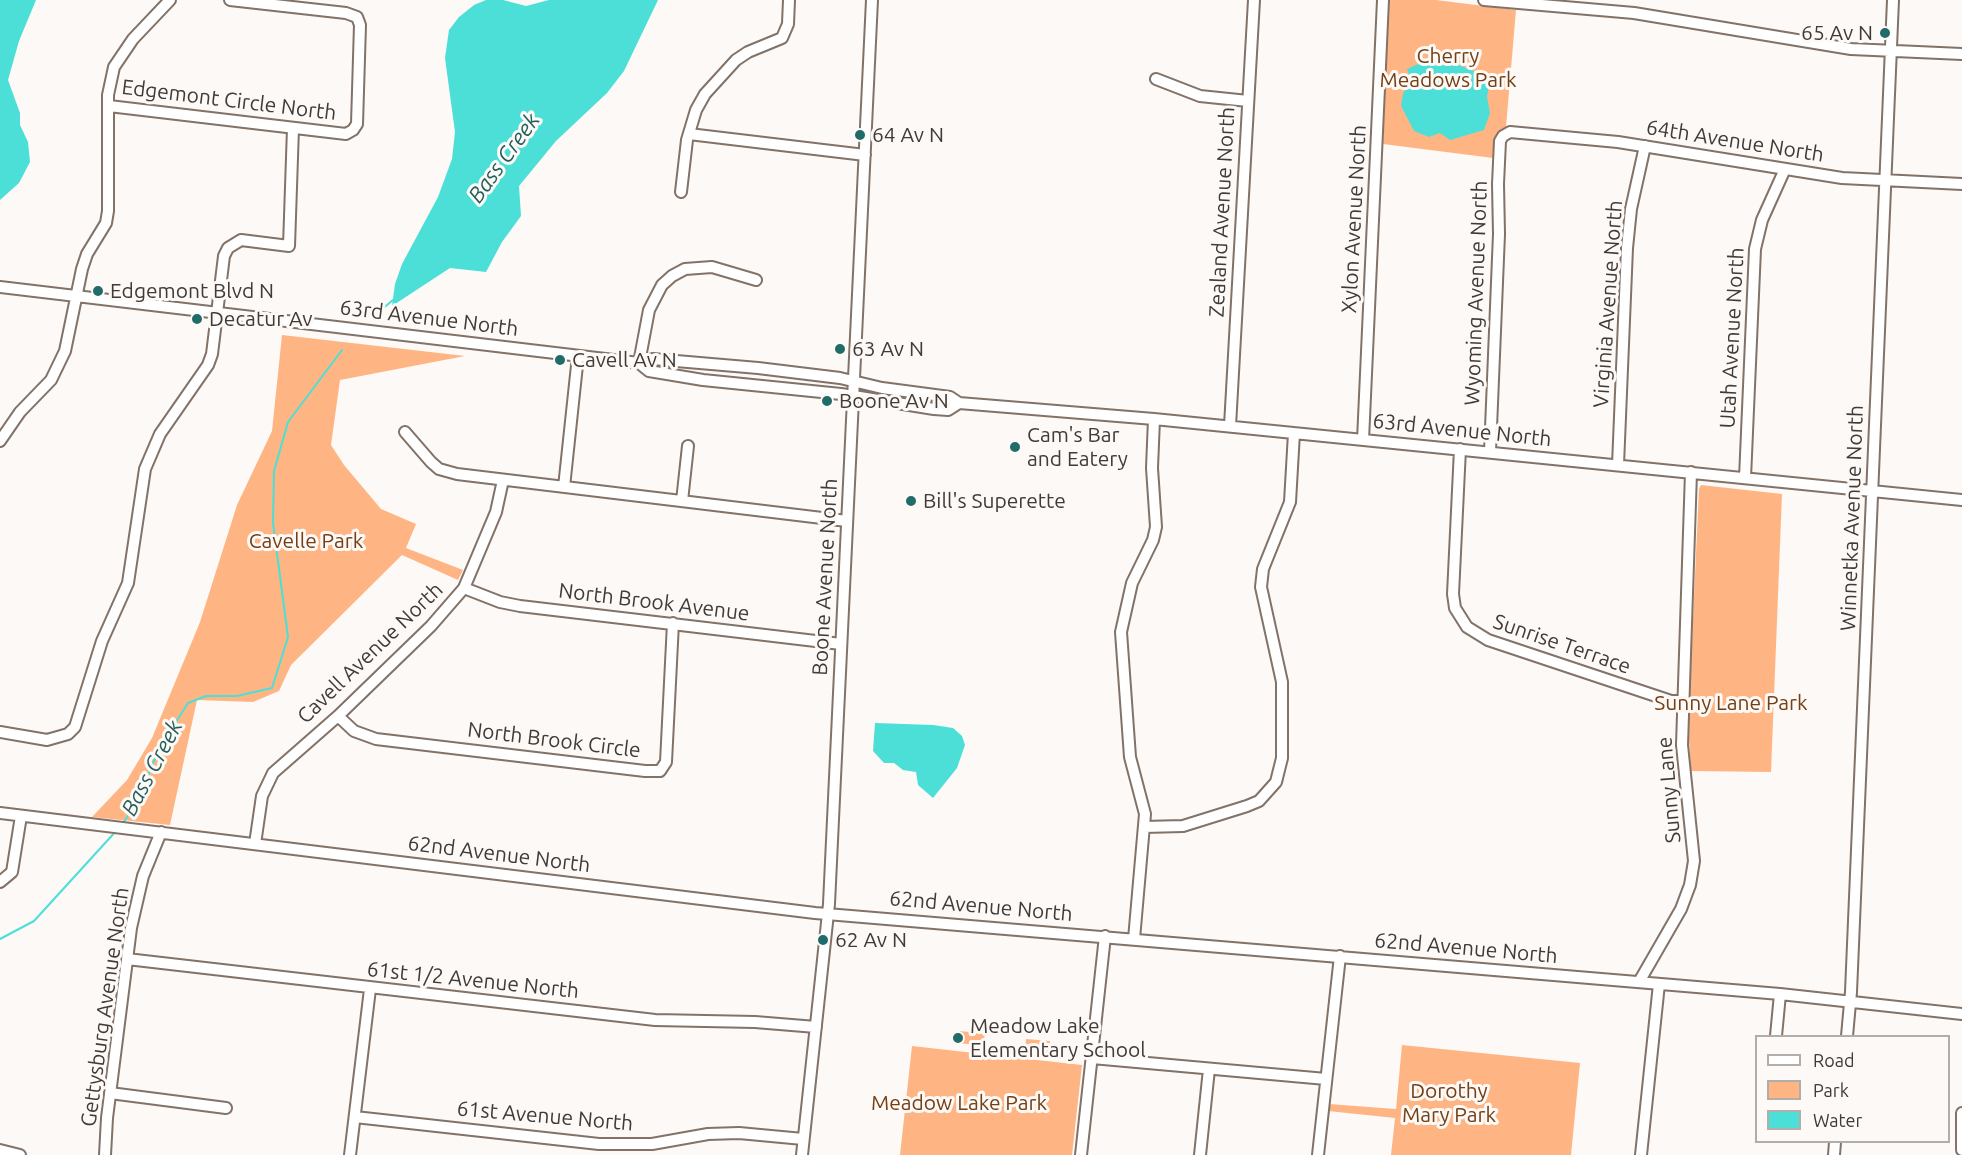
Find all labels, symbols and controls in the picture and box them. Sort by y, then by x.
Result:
place label: 65 Av N [1801,20,1873,46]
marker: 65 Av N [1878,26,1892,40]
park label: Cherry Meadows Park [1379,43,1517,93]
street label: Edgemont Circle North [120,74,338,126]
street label: Zealand Avenue North [1204,106,1240,318]
water label: Bass Creek [463,108,545,208]
street label: 64th Avenue North [1644,114,1826,168]
place label: 64 Av N [872,122,944,148]
street label: Xylon Avenue North [1336,124,1372,314]
marker: 64 Av N [853,128,867,142]
street label: Wyoming Avenue North [1459,180,1493,406]
street label: Virginia Avenue North [1588,199,1628,409]
street label: Utah Avenue North [1715,247,1749,429]
place label: Edgemont Blvd N [110,278,274,304]
marker: Edgemont Blvd N [91,284,105,298]
street label: 63rd Avenue North [338,295,520,341]
place label: Decatur Av [209,306,313,332]
marker: Decatur Av [190,312,204,326]
place label: 63 Av N [852,336,924,362]
marker: 63 Av N [833,342,847,356]
place label: Cavell Av N [572,347,677,373]
marker: Cavell Av N [553,353,567,367]
place label: Boone Av N [839,388,949,414]
marker: Boone Av N [820,394,834,408]
street label: Winnetka Avenue North [1835,405,1869,631]
street label: 63rd Avenue North [1371,408,1553,452]
place label: Cam's Bar and Eatery [1027,422,1128,472]
marker: Cam's Bar and Eatery [1008,440,1022,454]
street label: Boone Avenue North [807,478,843,676]
place label: Bill's Superette [923,488,1066,514]
marker: Bill's Superette [904,494,918,508]
park label: Cavelle Park [249,528,363,554]
street label: Cavell Avenue North [292,577,448,729]
street label: North Brook Avenue [557,578,751,626]
street label: Sunrise Terrace [1490,609,1634,679]
park label: Sunny Lane Park [1654,690,1808,716]
water label: Bass Creek [116,716,188,820]
street label: North Brook Circle [466,717,642,763]
street label: Sunny Lane [1652,736,1686,844]
street label: 62nd Avenue North [406,830,592,878]
street label: 62nd Avenue North [888,885,1074,927]
street label: Gettysburg Avenue North [76,886,134,1128]
place label: 62 Av N [835,927,907,953]
street label: 62nd Avenue North [1373,927,1559,969]
marker: 62 Av N [816,933,830,947]
street label: 61st 1/2 Avenue North [366,956,580,1004]
place label: Meadow Lake Elementary School [970,1013,1146,1063]
marker: Meadow Lake Elementary School [951,1031,965,1045]
legend [1755,1035,1950,1143]
text: Road [1813,1050,1855,1070]
park label: Dorothy Mary Park [1402,1078,1496,1128]
text: Park [1813,1080,1849,1100]
park label: Meadow Lake Park [871,1090,1047,1116]
street label: 61st Avenue North [456,1096,634,1136]
text: Water [1813,1110,1862,1130]

